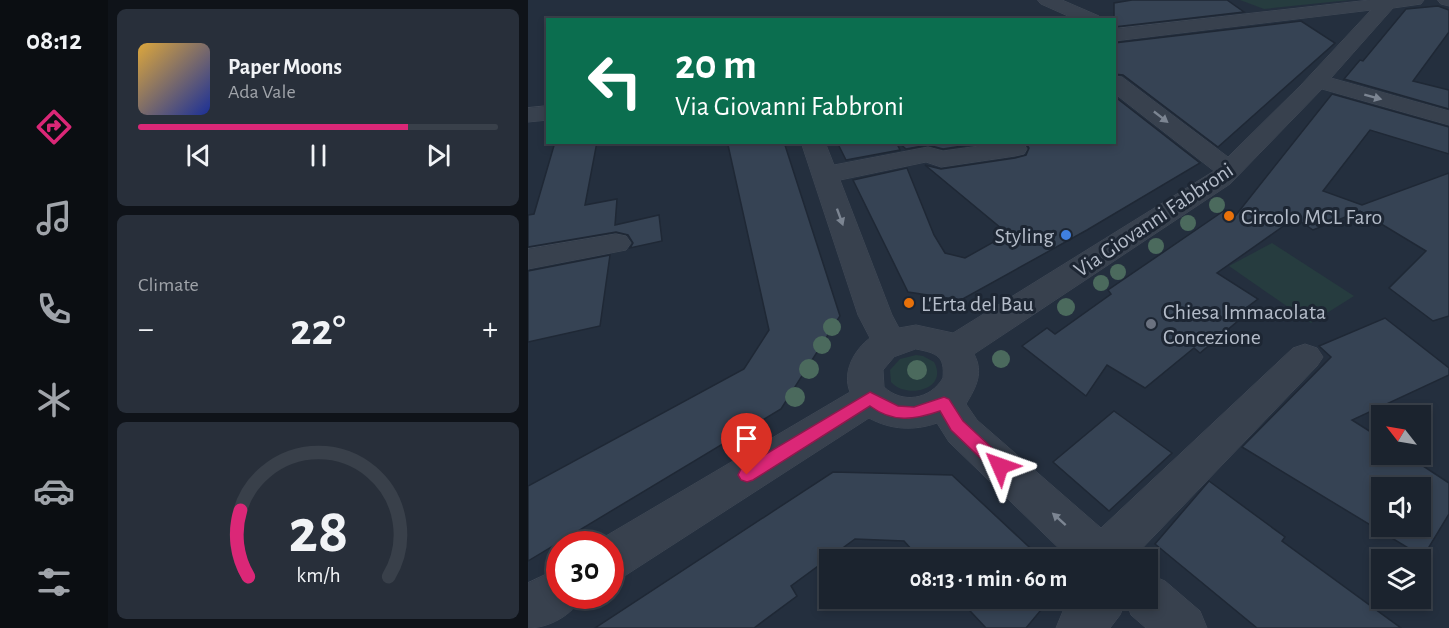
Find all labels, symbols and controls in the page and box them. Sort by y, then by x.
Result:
text: 08:12 [26,27,82,54]
icon: left [576,42,654,120]
text: 20 m [675,44,757,86]
text: Paper Moons [228,56,342,78]
text: Ada Vale [228,82,296,102]
text: Via Giovanni Fabbroni [675,93,904,120]
one-way arrow [1364,93,1382,102]
icon: directions [33,106,75,148]
one-way arrow [1153,111,1168,123]
icon: previous [182,139,215,172]
icon: pause [302,139,335,172]
icon: next [422,139,455,172]
street label: Via Giovanni Fabbroni [1070,159,1237,281]
icon: music [33,197,75,239]
place label: Circolo MCL Faro [1241,206,1382,228]
one-way arrow [835,209,845,227]
marker: Circolo MCL Faro [1222,209,1236,223]
place label: Styling [994,225,1054,247]
marker: Styling [1059,228,1073,242]
text: Climate [138,275,199,295]
icon: phone [33,288,75,330]
place label: L'Erta del Bau [921,293,1034,315]
marker: L'Erta del Bau [902,296,916,310]
place label: Chiesa Immacolata Concezione [1163,301,1326,348]
text: 22° [290,308,346,353]
text: − [138,313,154,346]
text: + [482,313,498,346]
marker: Chiesa Immacolata Concezione [1144,317,1158,331]
icon: climate [33,379,75,421]
north arrow [1371,405,1431,465]
map controls [1371,405,1431,609]
pin [721,413,772,475]
icon: arrive [730,422,763,455]
position arrow [968,434,1032,498]
icon: car [33,470,75,512]
button: sound [1371,477,1431,537]
text: 28 [288,502,348,564]
one-way arrow [1051,512,1066,526]
speed limit sign: 30 [546,531,624,609]
button: layers [1371,549,1431,609]
icon: filters [33,561,75,603]
text: km/h [296,566,340,587]
text: 08:13 · 1 min · 60 m [910,568,1067,590]

